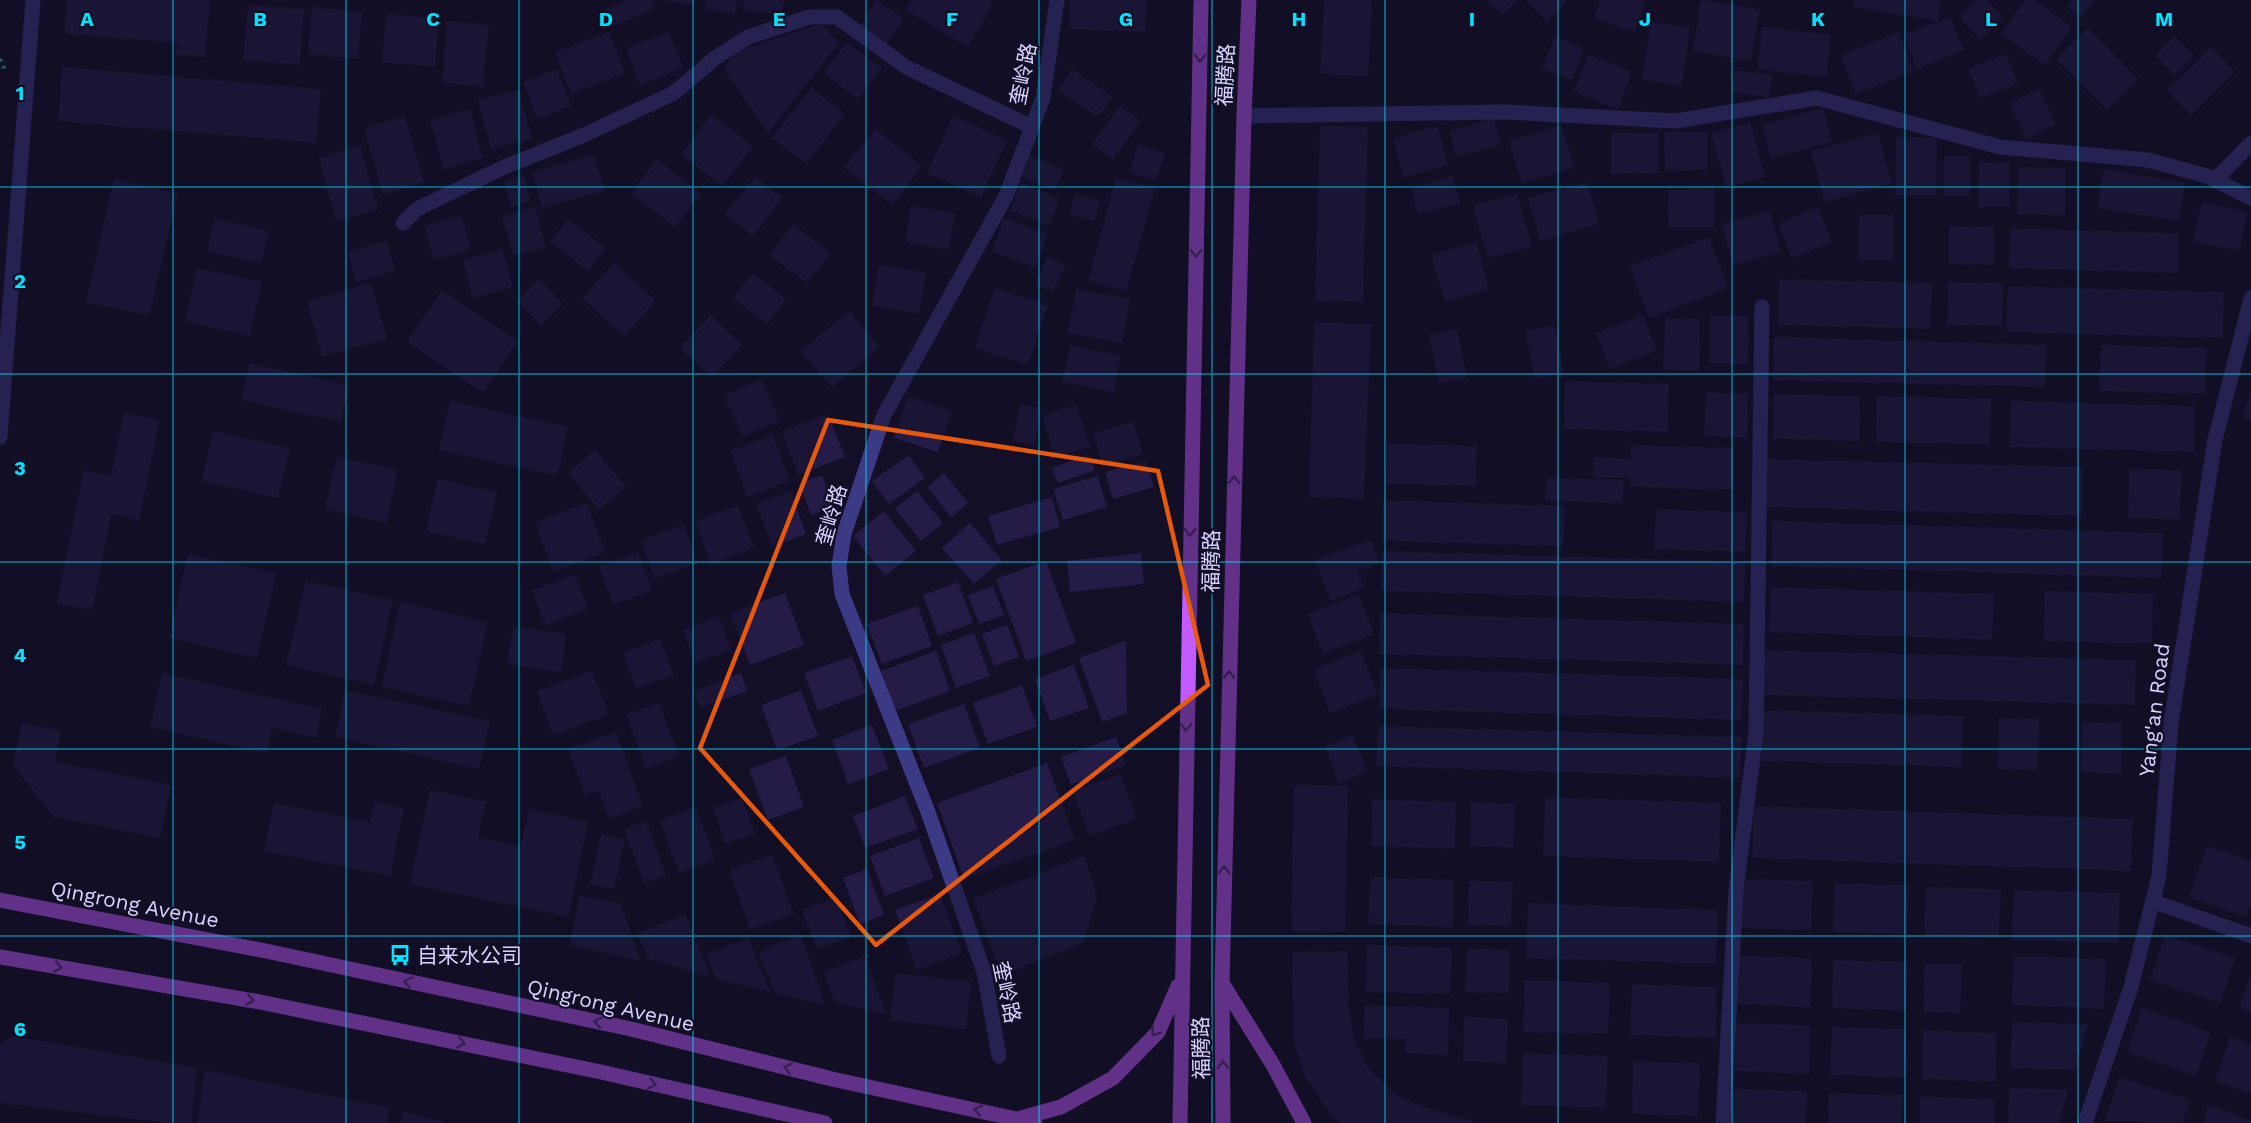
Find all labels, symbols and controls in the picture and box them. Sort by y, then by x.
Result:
text: A [80,7,94,31]
text: B [253,7,267,31]
text: C [426,7,440,31]
text: D [599,7,613,31]
text: E [773,7,785,31]
text: F [946,7,958,31]
text: G [1119,7,1133,31]
text: H [1292,7,1306,31]
text: I [1469,7,1475,31]
text: J [1639,7,1651,31]
text: K [1811,7,1825,31]
text: L [1985,7,1997,31]
text: M [2155,7,2173,31]
street label: 奎岭路 [1005,41,1041,107]
street label: 福腾路 [1211,43,1239,107]
one-way arrow [1194,54,1206,63]
text: 1 [16,81,24,105]
one-way arrow [1190,249,1202,258]
text: 2 [14,269,26,293]
text: 3 [14,456,26,480]
one-way arrow [1228,475,1241,484]
street label: 奎岭路 [810,481,852,549]
one-way arrow [1184,528,1196,537]
street label: 福腾路 [1198,529,1224,593]
street label: Yang'an Road [2133,642,2175,778]
text: 4 [14,643,27,667]
one-way arrow [1223,670,1236,679]
one-way arrow [1180,723,1192,732]
text: 5 [14,830,26,854]
one-way arrow [1218,865,1231,874]
street label: Qingrong Avenue [49,875,221,933]
bus stop icon: 自来水公司 [388,943,412,967]
place label: 自来水公司 [417,943,522,968]
street label: 奎岭路 [988,959,1026,1025]
one-way arrow [53,960,62,972]
street label: Qingrong Avenue [525,974,697,1036]
one-way arrow [403,976,413,989]
one-way arrow [244,993,254,1006]
street label: 福腾路 [1188,1016,1214,1080]
text: 6 [14,1017,26,1041]
one-way arrow [593,1017,603,1030]
one-way arrow [1151,1026,1162,1037]
one-way arrow [456,1036,466,1049]
one-way arrow [1217,1060,1229,1069]
one-way arrow [783,1063,794,1075]
one-way arrow [647,1076,657,1089]
one-way arrow [974,1104,984,1117]

